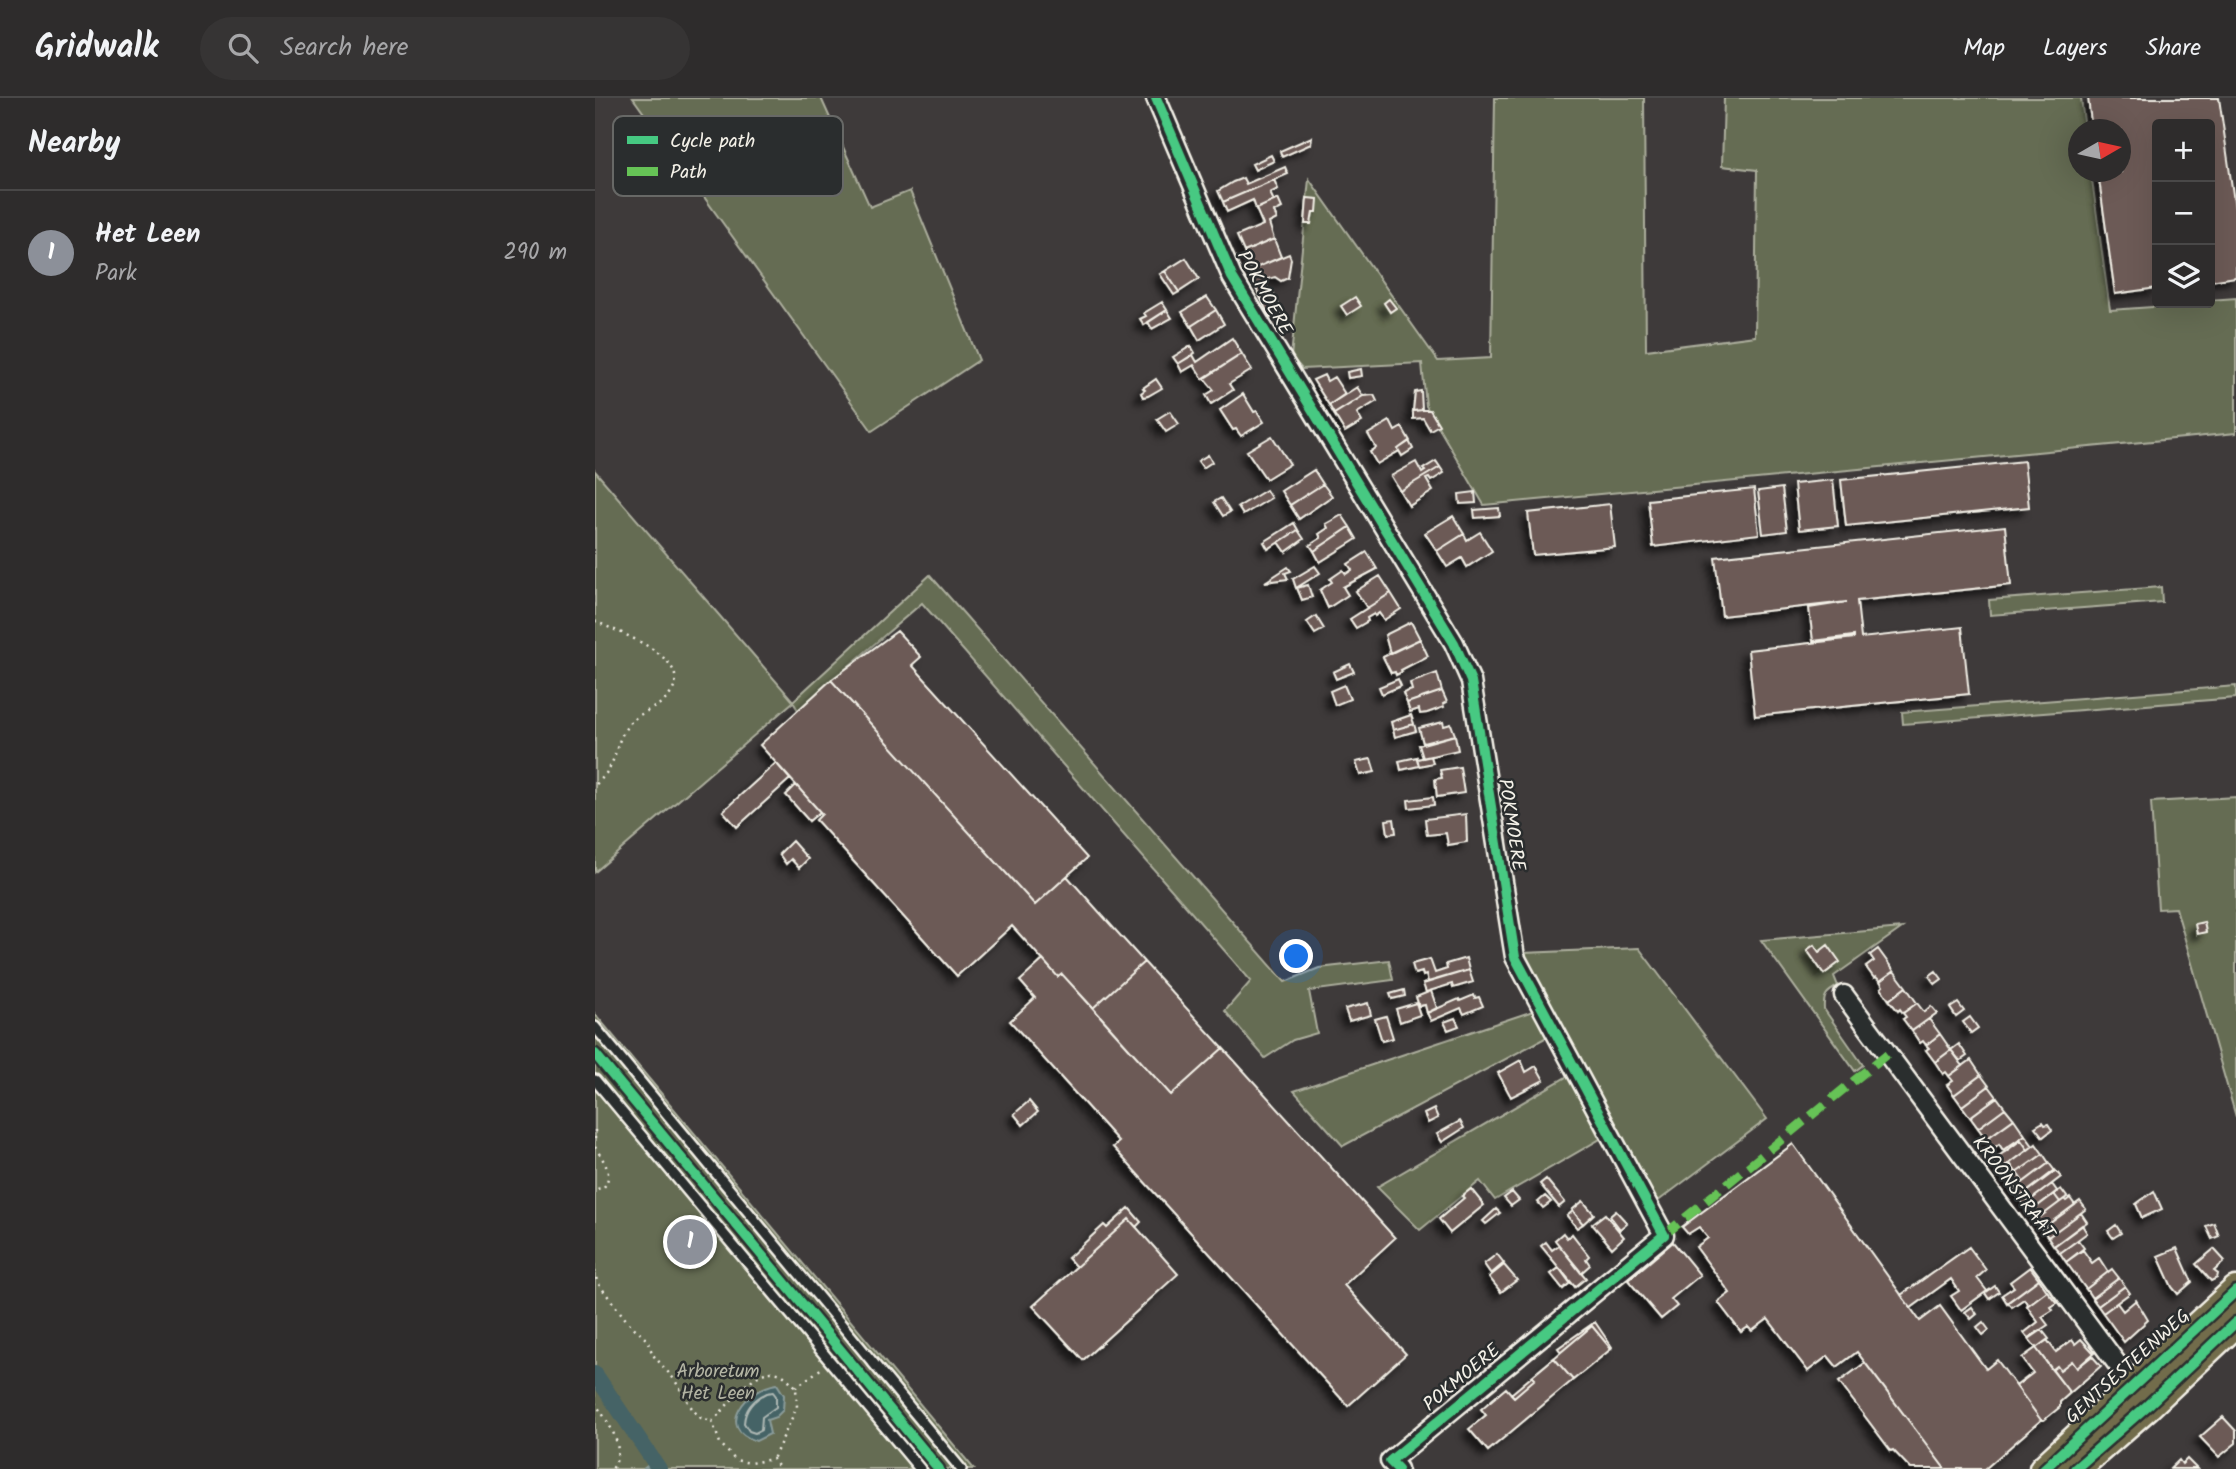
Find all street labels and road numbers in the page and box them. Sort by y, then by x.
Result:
street label: POKMOERE [1228,245,1300,342]
street label: POKMOERE [1489,777,1533,874]
street label: KROONSTRAAT [1964,1130,2063,1248]
street label: GENTSESTEENWEG [2059,1302,2197,1432]
street label: POKMOERE [1417,1336,1508,1419]

